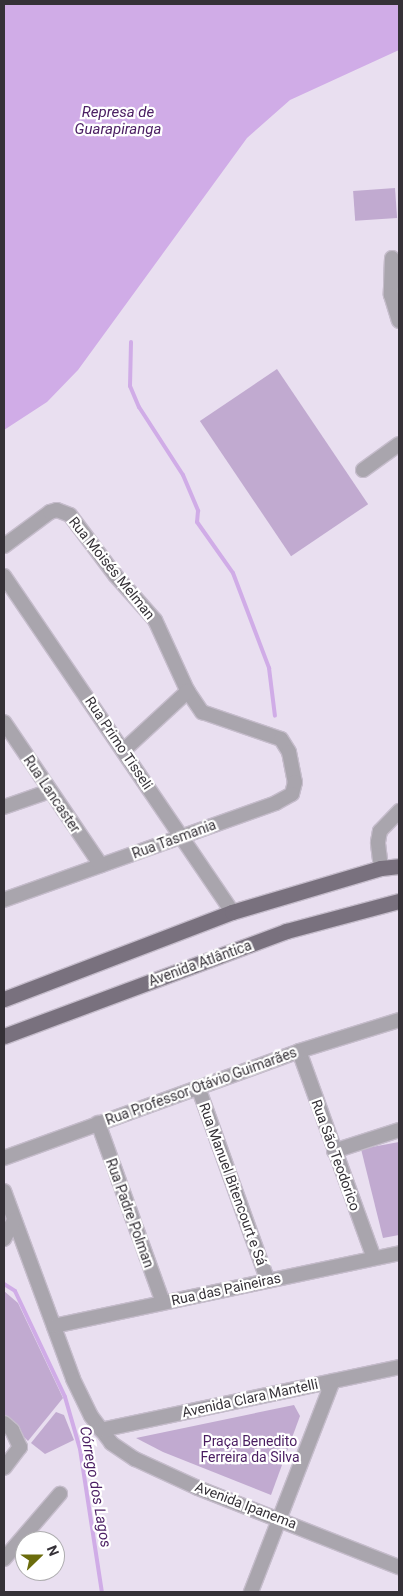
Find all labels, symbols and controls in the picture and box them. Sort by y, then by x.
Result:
water label: Represa de Guarapiranga [75,103,161,138]
street label: Rua Moisés Melman [65,513,159,623]
street label: Rua Primo Tisseli [82,693,156,793]
street label: Rua Lancaster [20,752,84,836]
street label: Rua Tasmania [130,816,218,862]
street label: Avenida Atlântica [146,937,254,989]
street label: Rua Professor Otávio Guimarães [103,1044,299,1128]
street label: Rua São Teodorico [308,1097,364,1213]
street label: Rua Manuel Bitencourt e Sá [196,1100,270,1268]
street label: Rua Padre Polman [102,1156,158,1270]
street label: Rua das Paineiras [170,1269,282,1309]
street label: Avenida Clara Mantelli [181,1375,319,1421]
water label: Córrego dos Lagos [75,1425,115,1549]
park label: Praça Benedito Ferreira da Silva [200,1433,300,1465]
street label: Avenida Ipanema [193,1478,299,1532]
north arrow [15,1531,65,1581]
text: N [44,1543,62,1558]

